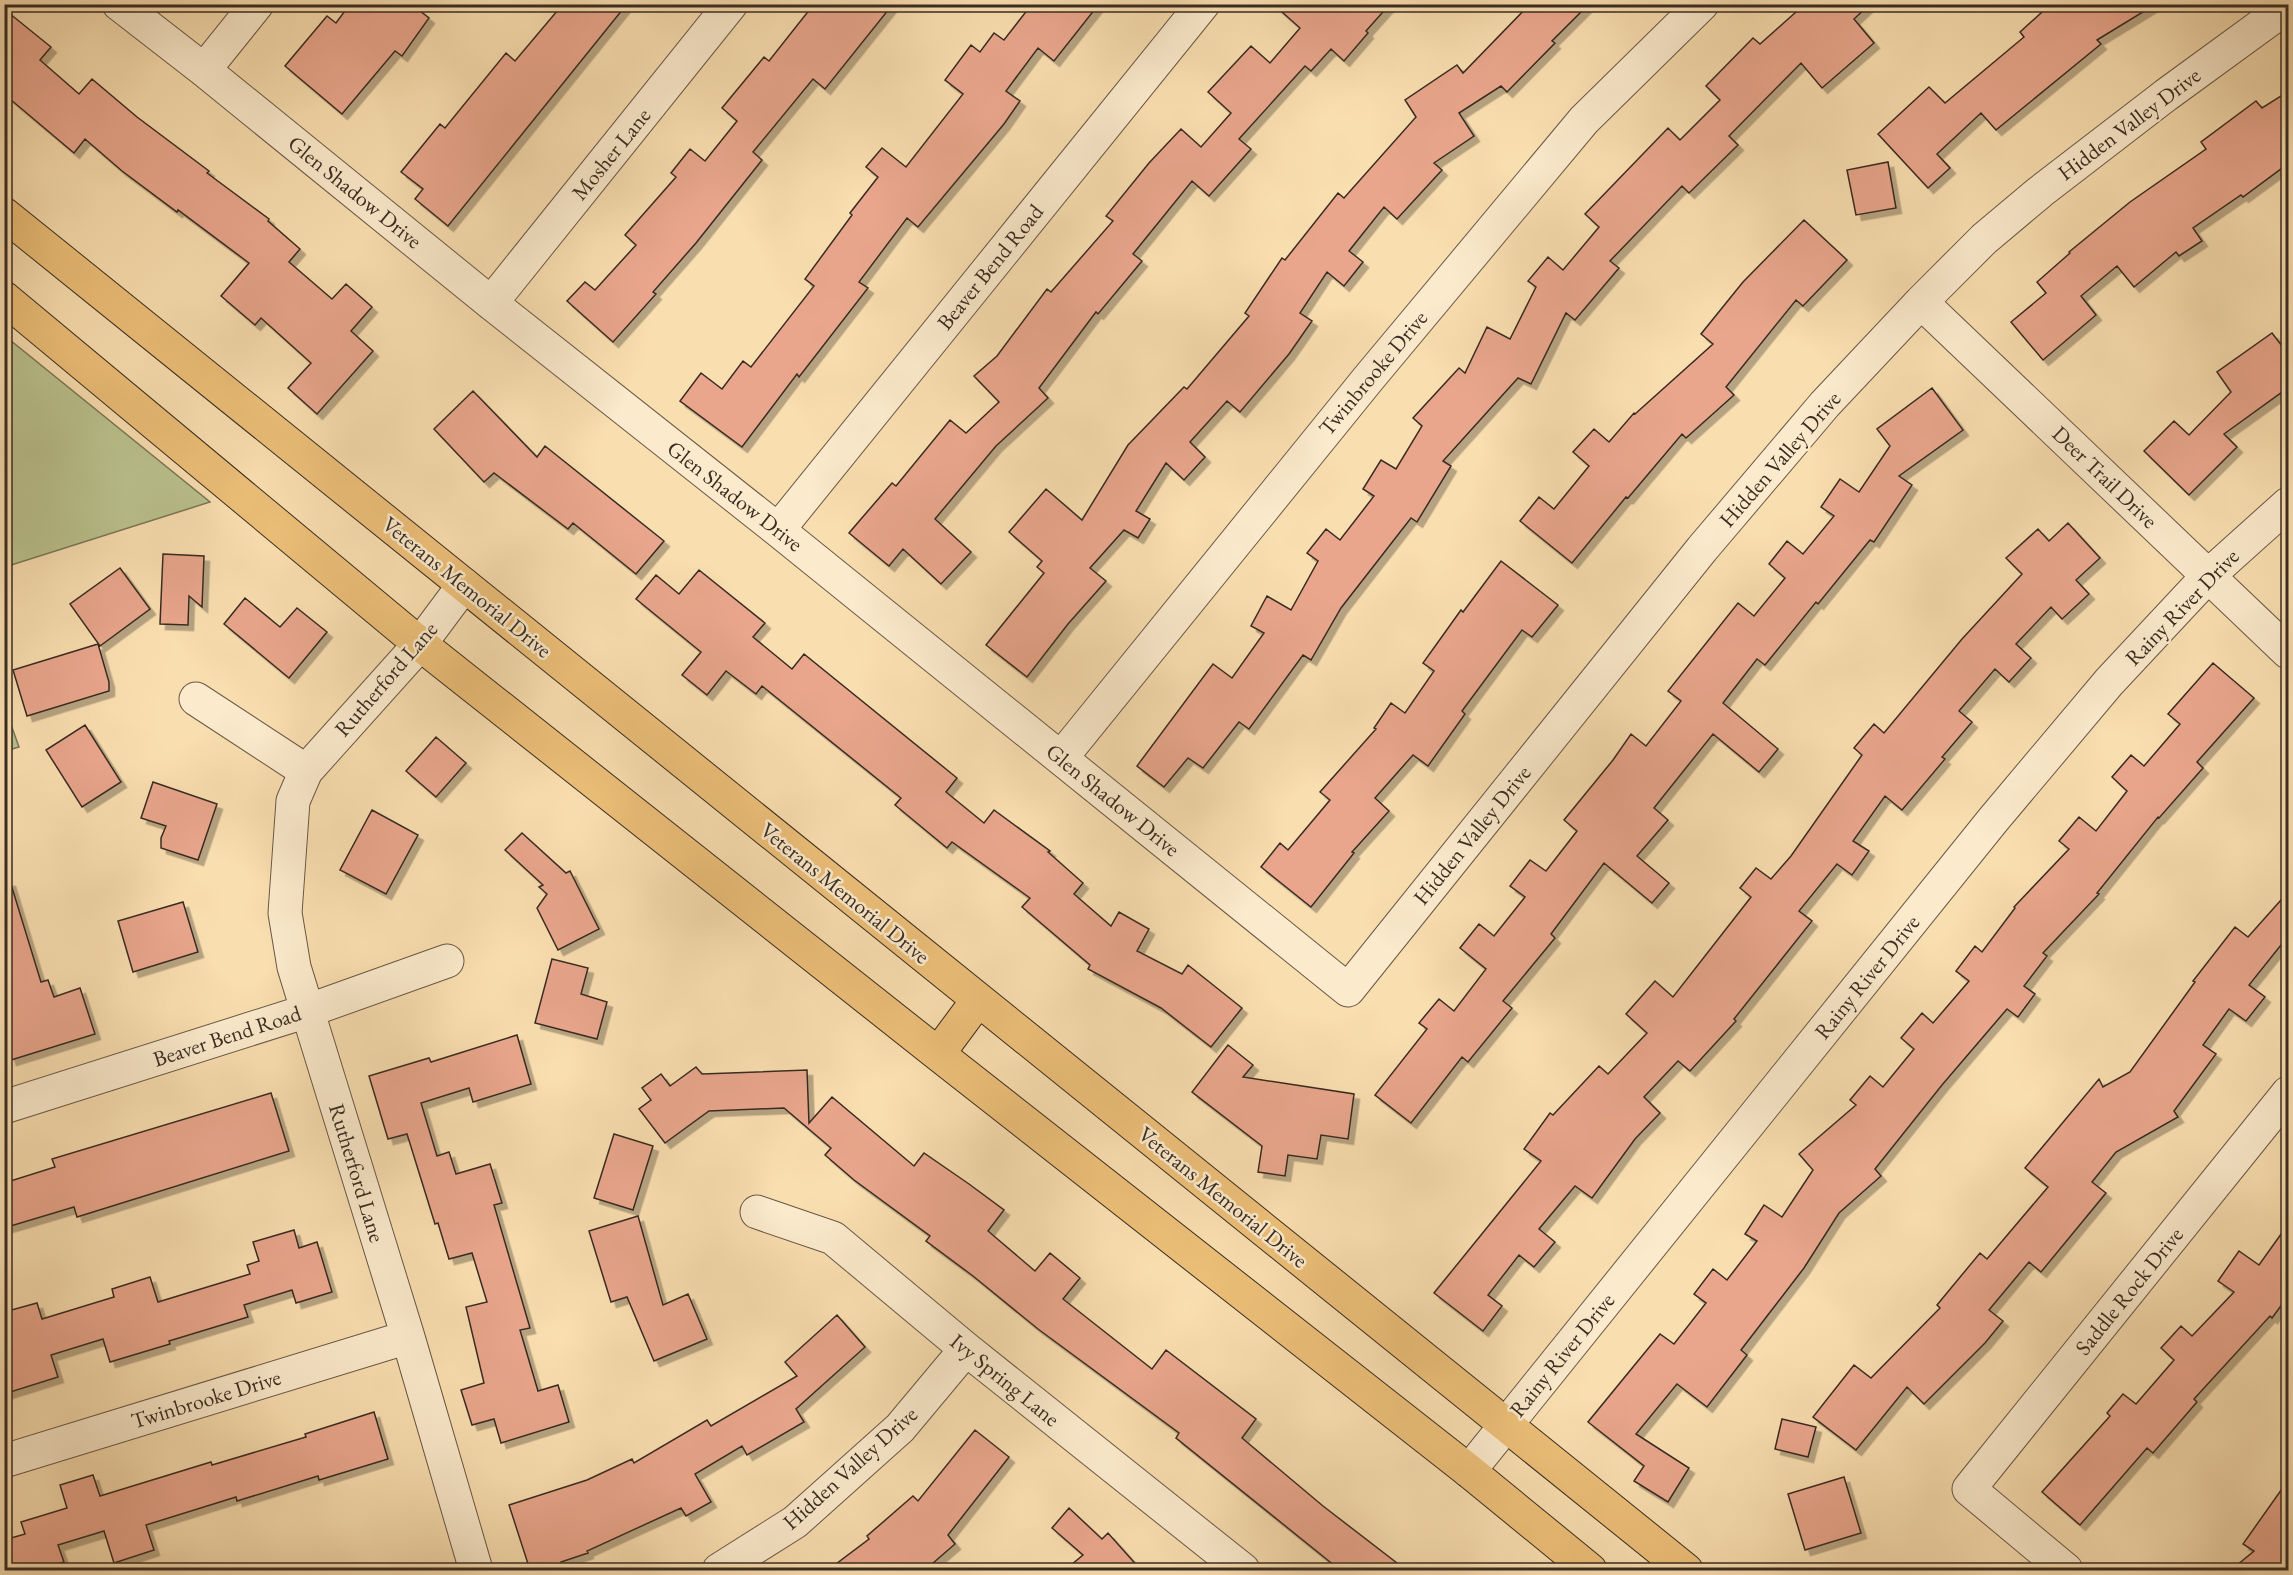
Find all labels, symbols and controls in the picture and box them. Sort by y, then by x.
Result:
street label: Hidden Valley Drive [2052,61,2207,187]
street label: Mosher Lane [565,101,657,206]
street label: Glen Shadow Drive [282,129,428,255]
street label: Beaver Bend Road [930,197,1050,336]
street label: Twinbrooke Drive [1312,304,1434,442]
street label: Hidden Valley Drive [1713,384,1848,533]
street label: Deer Trail Drive [2046,419,2164,535]
street label: Glen Shadow Drive [661,434,809,558]
street label: Veterans Memorial Drive [376,510,558,665]
street label: Rainy River Drive [2119,542,2246,672]
street label: Rutherford Lane [328,615,444,743]
street label: Glen Shadow Drive [1040,737,1186,863]
street label: Hidden Valley Drive [1407,759,1538,911]
street label: Veterans Memorial Drive [754,816,936,971]
street label: Rainy River Drive [1808,908,1926,1045]
street label: Beaver Bend Road [149,998,306,1074]
street label: Rutherford Lane [322,1100,392,1246]
street label: Veterans Memorial Drive [1132,1120,1314,1275]
street label: Saddle Rock Drive [2068,1221,2190,1361]
street label: Rainy River Drive [1503,1286,1621,1423]
street label: Ivy Spring Lane [944,1327,1066,1433]
street label: Twinbrooke Drive [128,1362,285,1436]
street label: Hidden Valley Drive [777,1400,924,1536]

